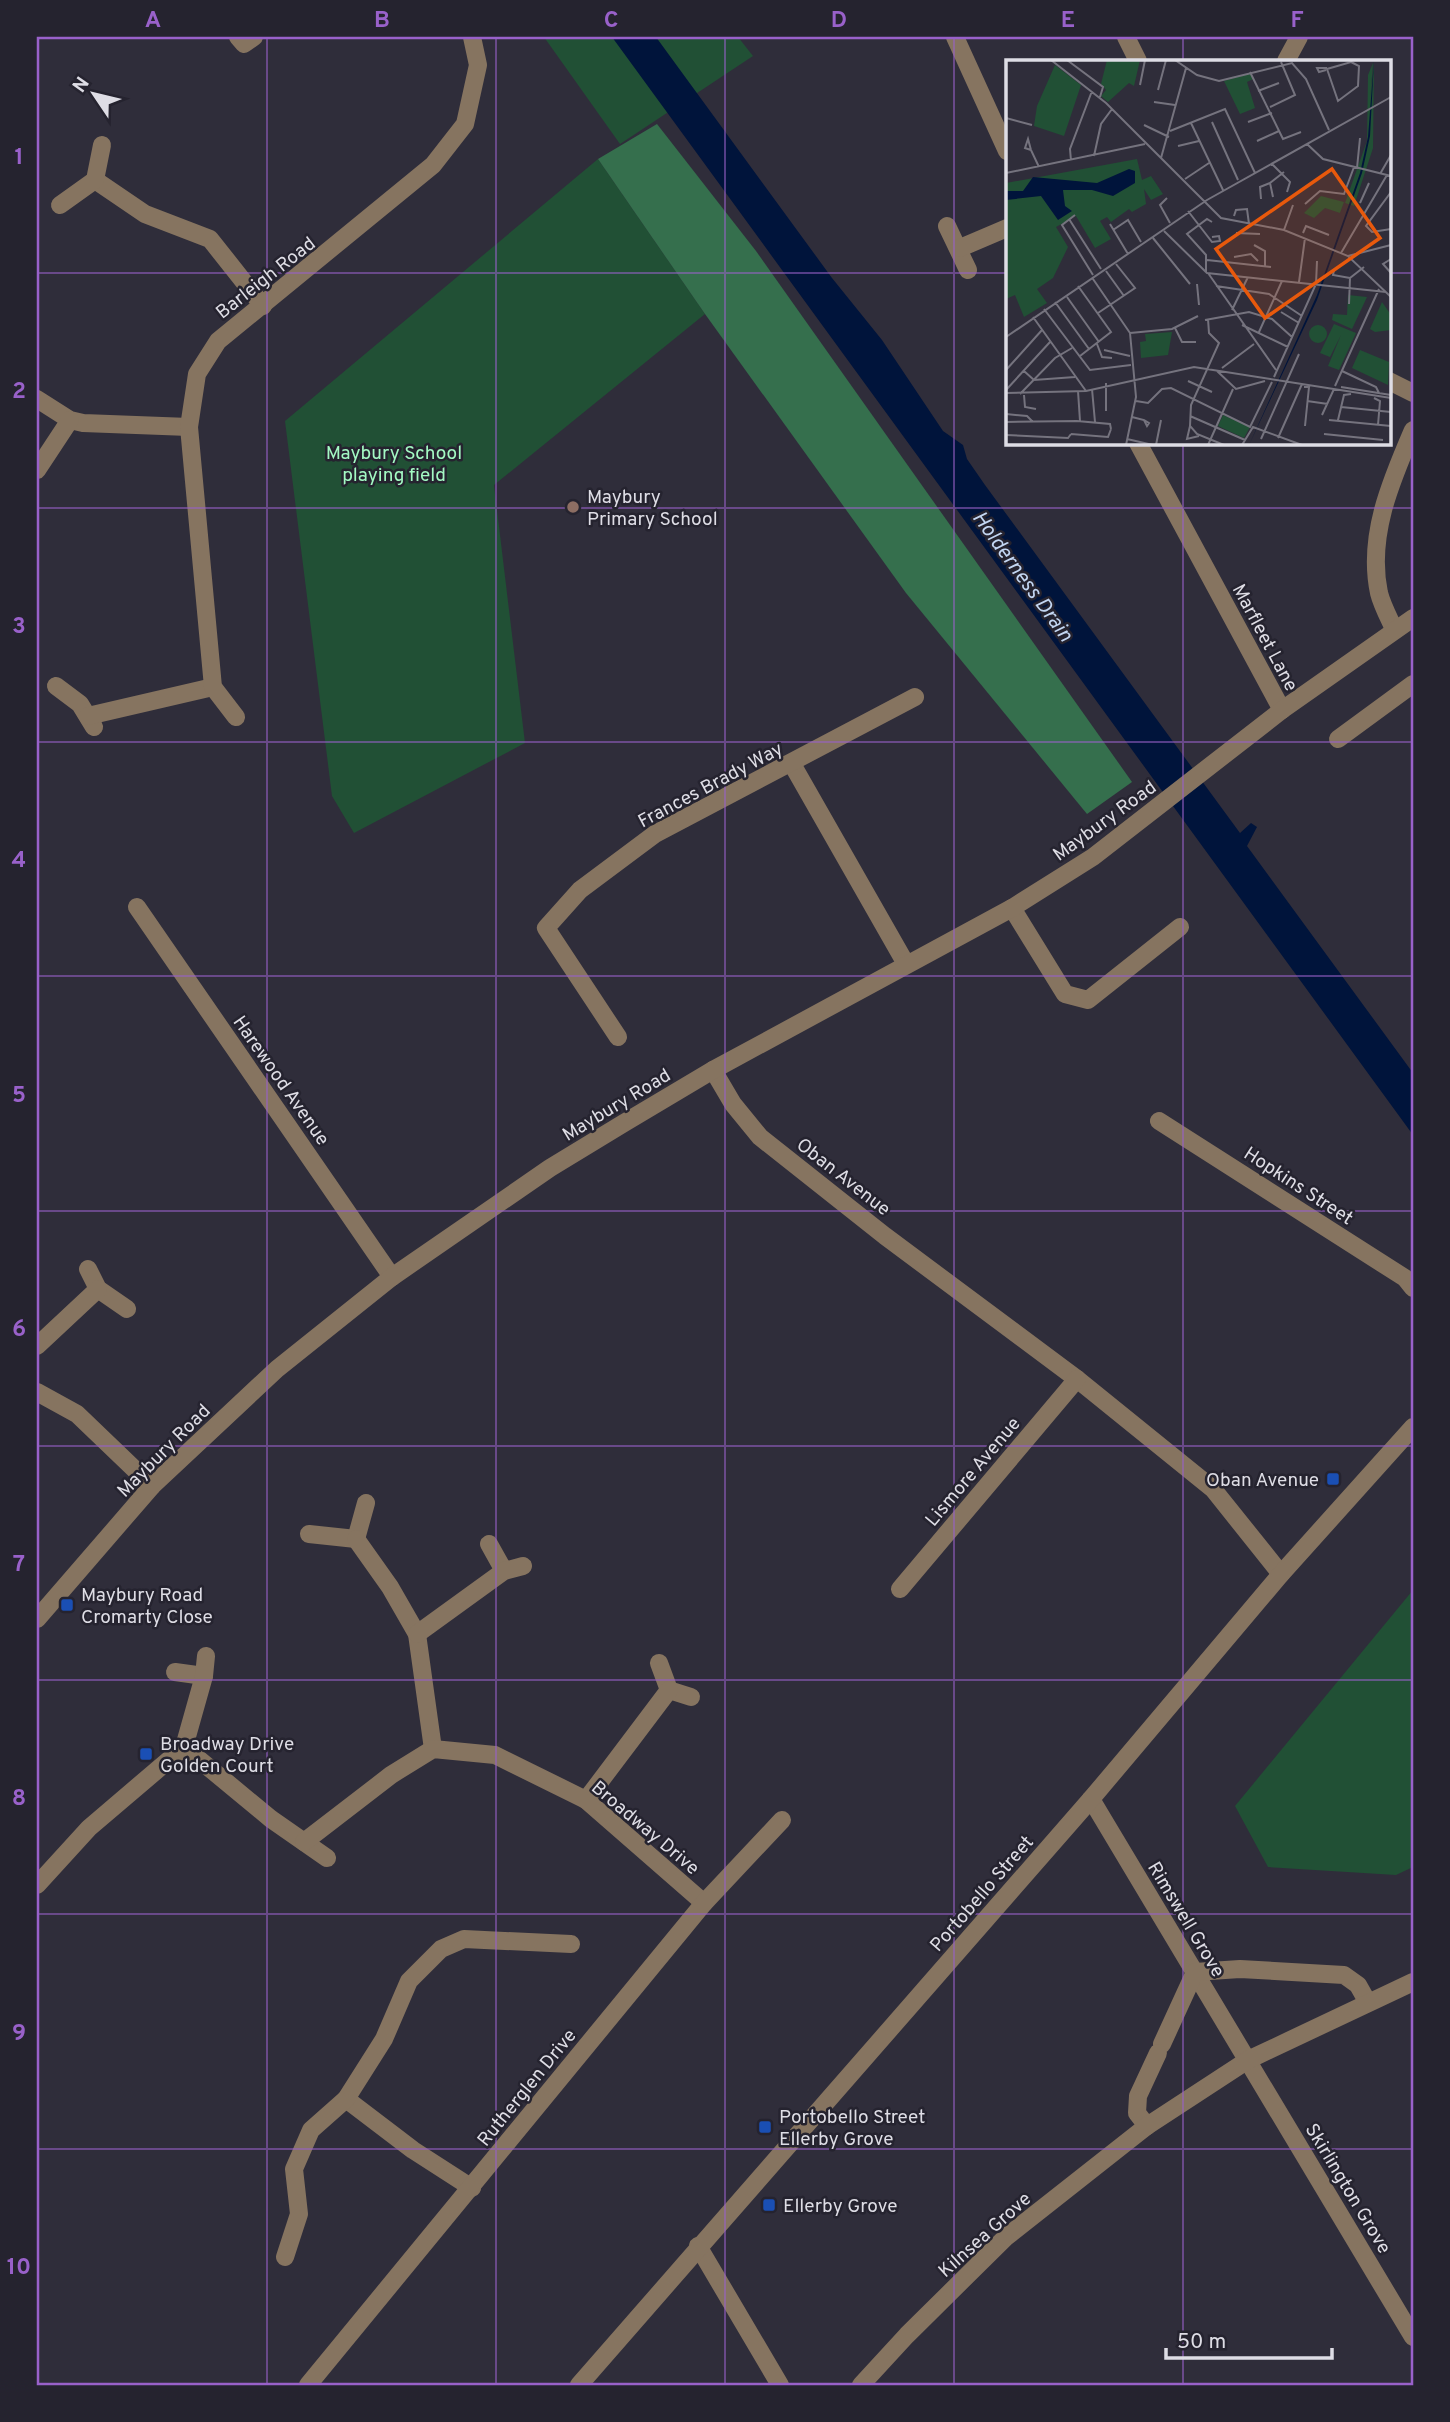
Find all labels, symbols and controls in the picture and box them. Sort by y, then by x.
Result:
text: A [145,7,161,36]
text: B [374,7,390,36]
text: C [604,7,618,36]
text: D [831,7,847,36]
text: E [1061,7,1075,36]
text: F [1290,7,1304,36]
north arrow [60,60,130,130]
inset map [1006,60,1390,444]
text: N [68,73,95,98]
text: 1 [14,144,24,173]
street label: Barleigh Road [212,232,321,325]
text: 2 [12,378,26,407]
park label: Maybury School playing field [326,442,462,488]
place label: Maybury Primary School [587,486,718,532]
marker: Maybury Primary School [565,499,581,515]
water label: Holderness Drain [965,506,1079,648]
street label: Marfleet Lane [1226,580,1303,696]
text: 3 [12,613,26,642]
street label: Frances Brady Way [634,737,787,834]
street label: Maybury Road [1049,776,1162,867]
text: 4 [12,847,26,876]
street label: Harewood Avenue [227,1012,334,1151]
street label: Maybury Road [558,1064,676,1147]
text: 5 [12,1082,26,1111]
street label: Oban Avenue [791,1133,895,1222]
street label: Hopkins Street [1239,1142,1357,1231]
text: 6 [12,1316,26,1345]
street label: Maybury Road [113,1400,216,1503]
street label: Lismore Avenue [921,1413,1026,1532]
place label: Oban Avenue [1206,1469,1319,1493]
marker: Oban Avenue [1325,1471,1341,1487]
text: 7 [13,1551,25,1580]
place label: Maybury Road Cromarty Close [81,1584,213,1630]
marker: Maybury Road Cromarty Close [59,1597,75,1613]
place label: Broadway Drive Golden Court [160,1733,294,1779]
marker: Broadway Drive Golden Court [138,1746,154,1762]
street label: Broadway Drive [586,1776,704,1881]
text: 8 [12,1785,26,1814]
street label: Portobello Street [925,1831,1040,1957]
street label: Rimswell Grove [1141,1858,1229,1982]
text: 9 [12,2020,26,2049]
street label: Rutherglen Drive [473,2025,582,2152]
place label: Portobello Street Ellerby Grove [779,2106,925,2152]
marker: Portobello Street Ellerby Grove [757,2119,773,2135]
street label: Skirlington Grove [1299,2119,1396,2259]
street label: Kilnsea Grove [934,2188,1037,2283]
place label: Ellerby Grove [783,2195,898,2219]
marker: Ellerby Grove [761,2197,777,2213]
text: 10 [7,2254,31,2283]
scale bar [1166,2317,1333,2361]
text: 50 m [1177,2329,1226,2356]

